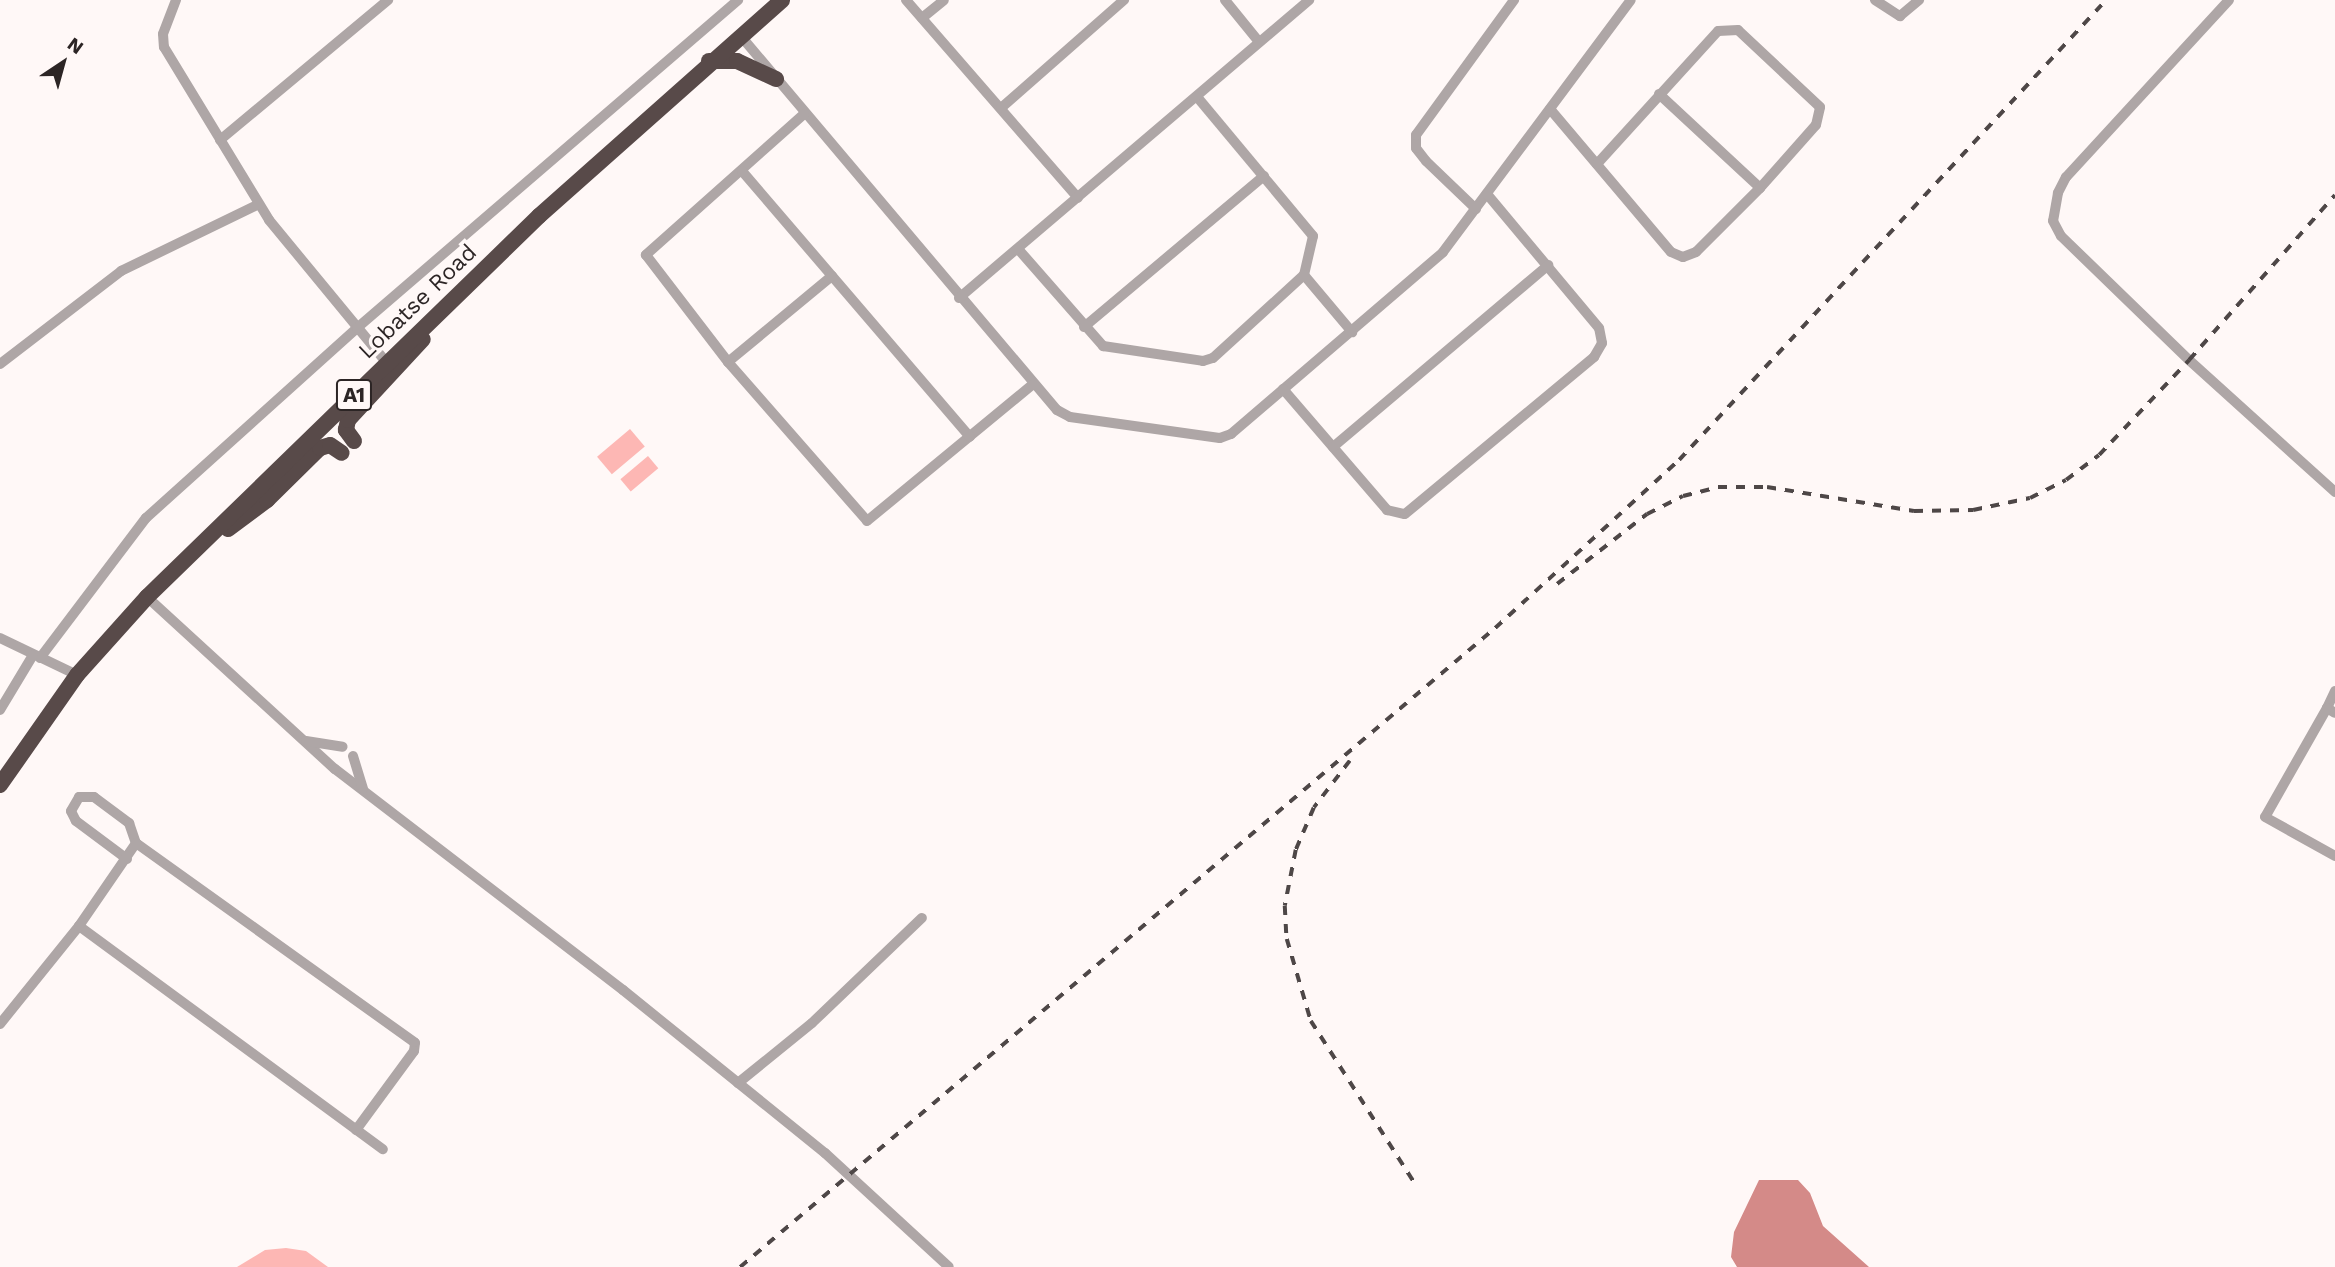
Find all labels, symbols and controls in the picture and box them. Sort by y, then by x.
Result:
north arrow [28,28,98,98]
text: N [63,32,88,59]
street label: Lobatse Road [353,239,483,365]
road number: A1 [335,378,373,412]

